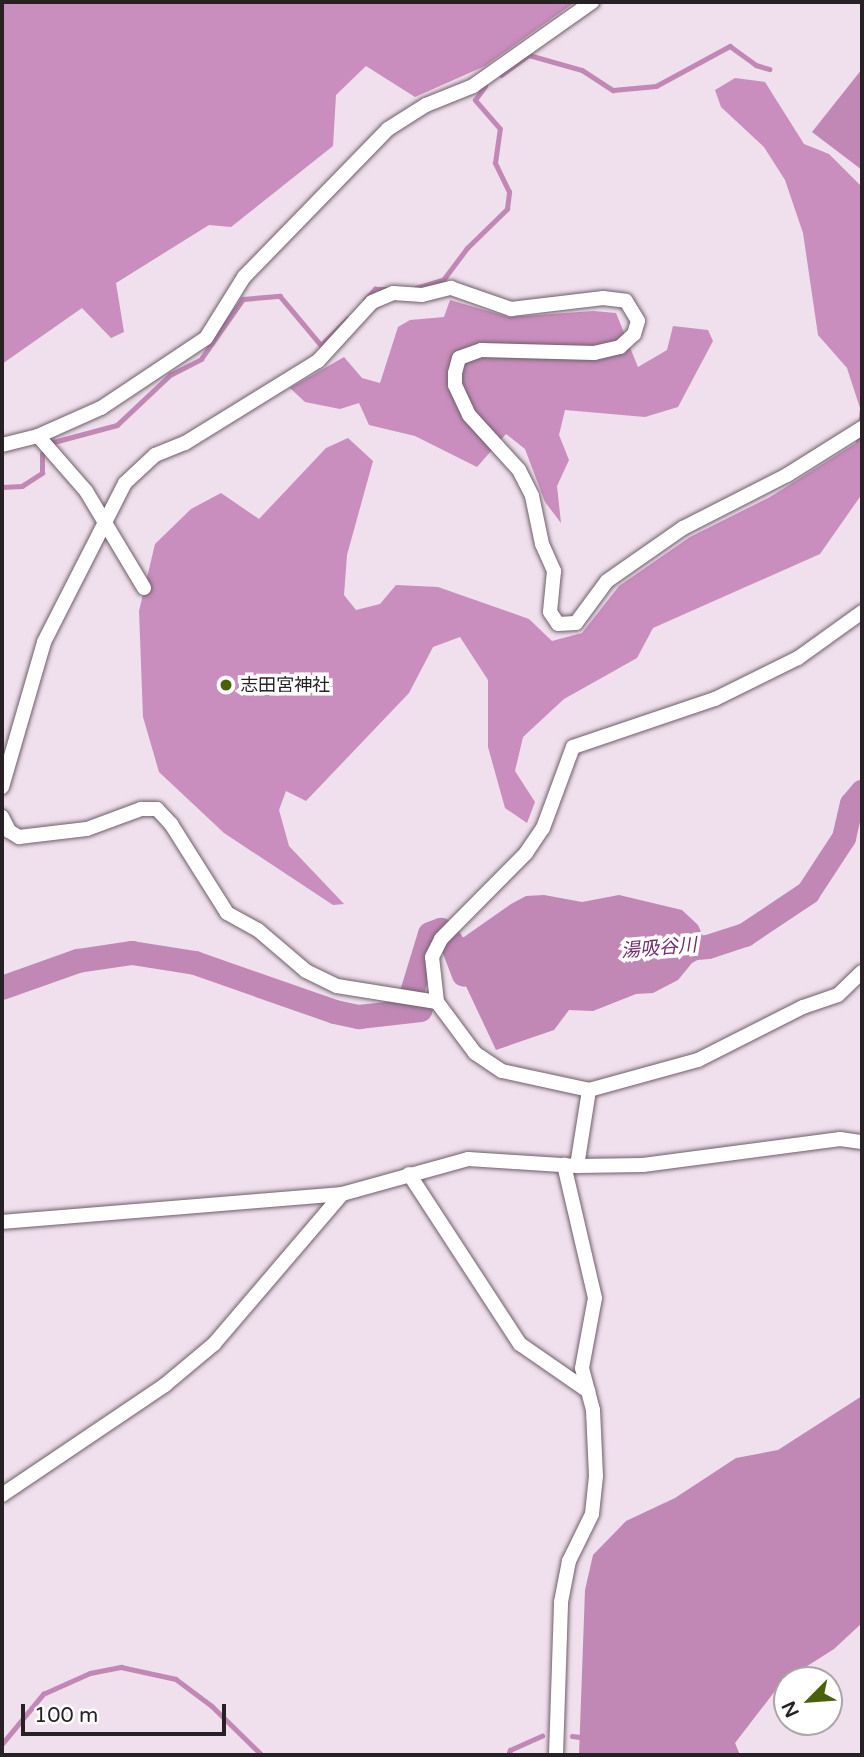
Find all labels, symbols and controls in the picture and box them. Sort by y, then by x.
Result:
place label: 志田宮神社 [240,674,330,696]
marker: 志田宮神社 [218,677,234,693]
water label: 湯吸谷川 [620,934,698,964]
north arrow [773,1666,843,1736]
scale bar [24,1690,229,1734]
text: N [778,1697,804,1721]
text: 100 m [34,1703,98,1728]

